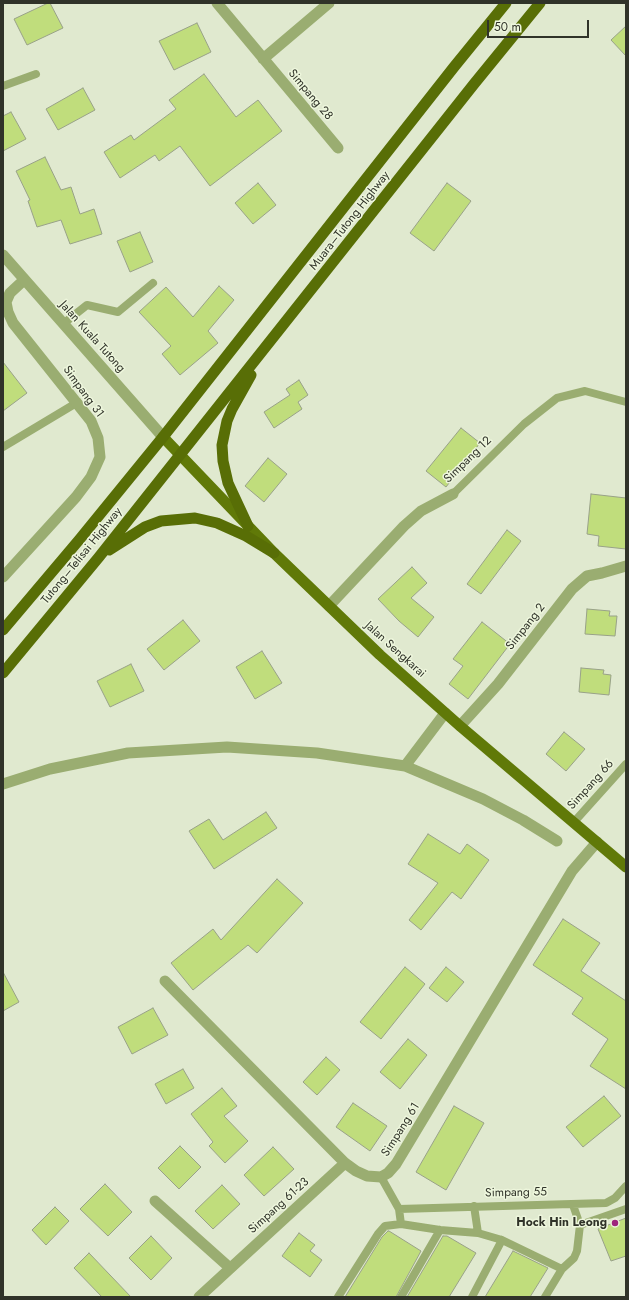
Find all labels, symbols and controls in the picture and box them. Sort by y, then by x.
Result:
scale bar [489,12,591,38]
text: 50 m [494,18,521,36]
street label: Simpang 28 [285,67,335,123]
street label: Muara–Tutong Highway [307,169,393,273]
street label: Jalan Kuala Tutong [56,298,128,376]
street label: Simpang 31 [59,363,107,421]
street label: Simpang 12 [441,434,495,486]
street label: Tutong–Telisai Highway [39,505,125,607]
street label: Simpang 2 [503,601,549,653]
street label: Jalan Sengkarai [362,619,428,681]
street label: Simpang 66 [565,757,617,813]
street label: Simpang 61 [379,1100,423,1160]
street label: Simpang 61-23 [246,1175,312,1237]
street label: Simpang 55 [485,1185,547,1201]
place label: Hock Hin Leong [516,1216,607,1230]
marker: Hock Hin Leong [610,1218,620,1228]

